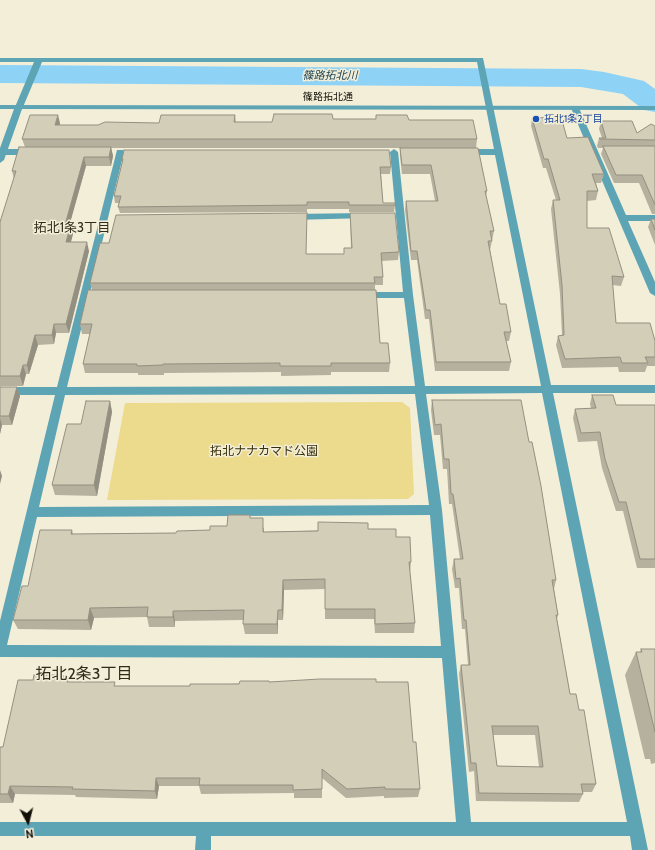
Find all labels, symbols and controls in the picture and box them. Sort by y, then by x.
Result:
water label: 篠路拓北川 [303,69,357,83]
street label: 篠路拓北通 [303,91,353,103]
place label: 拓北1条2丁目 [544,113,602,125]
marker: 拓北1条2丁目 [531,114,541,124]
district label: 拓北1条3丁目 [34,220,110,236]
park label: 拓北ナナカマド公園 [210,444,318,458]
district label: 拓北2条3丁目 [35,664,133,684]
north arrow [8,802,48,842]
text: N [25,826,34,841]

